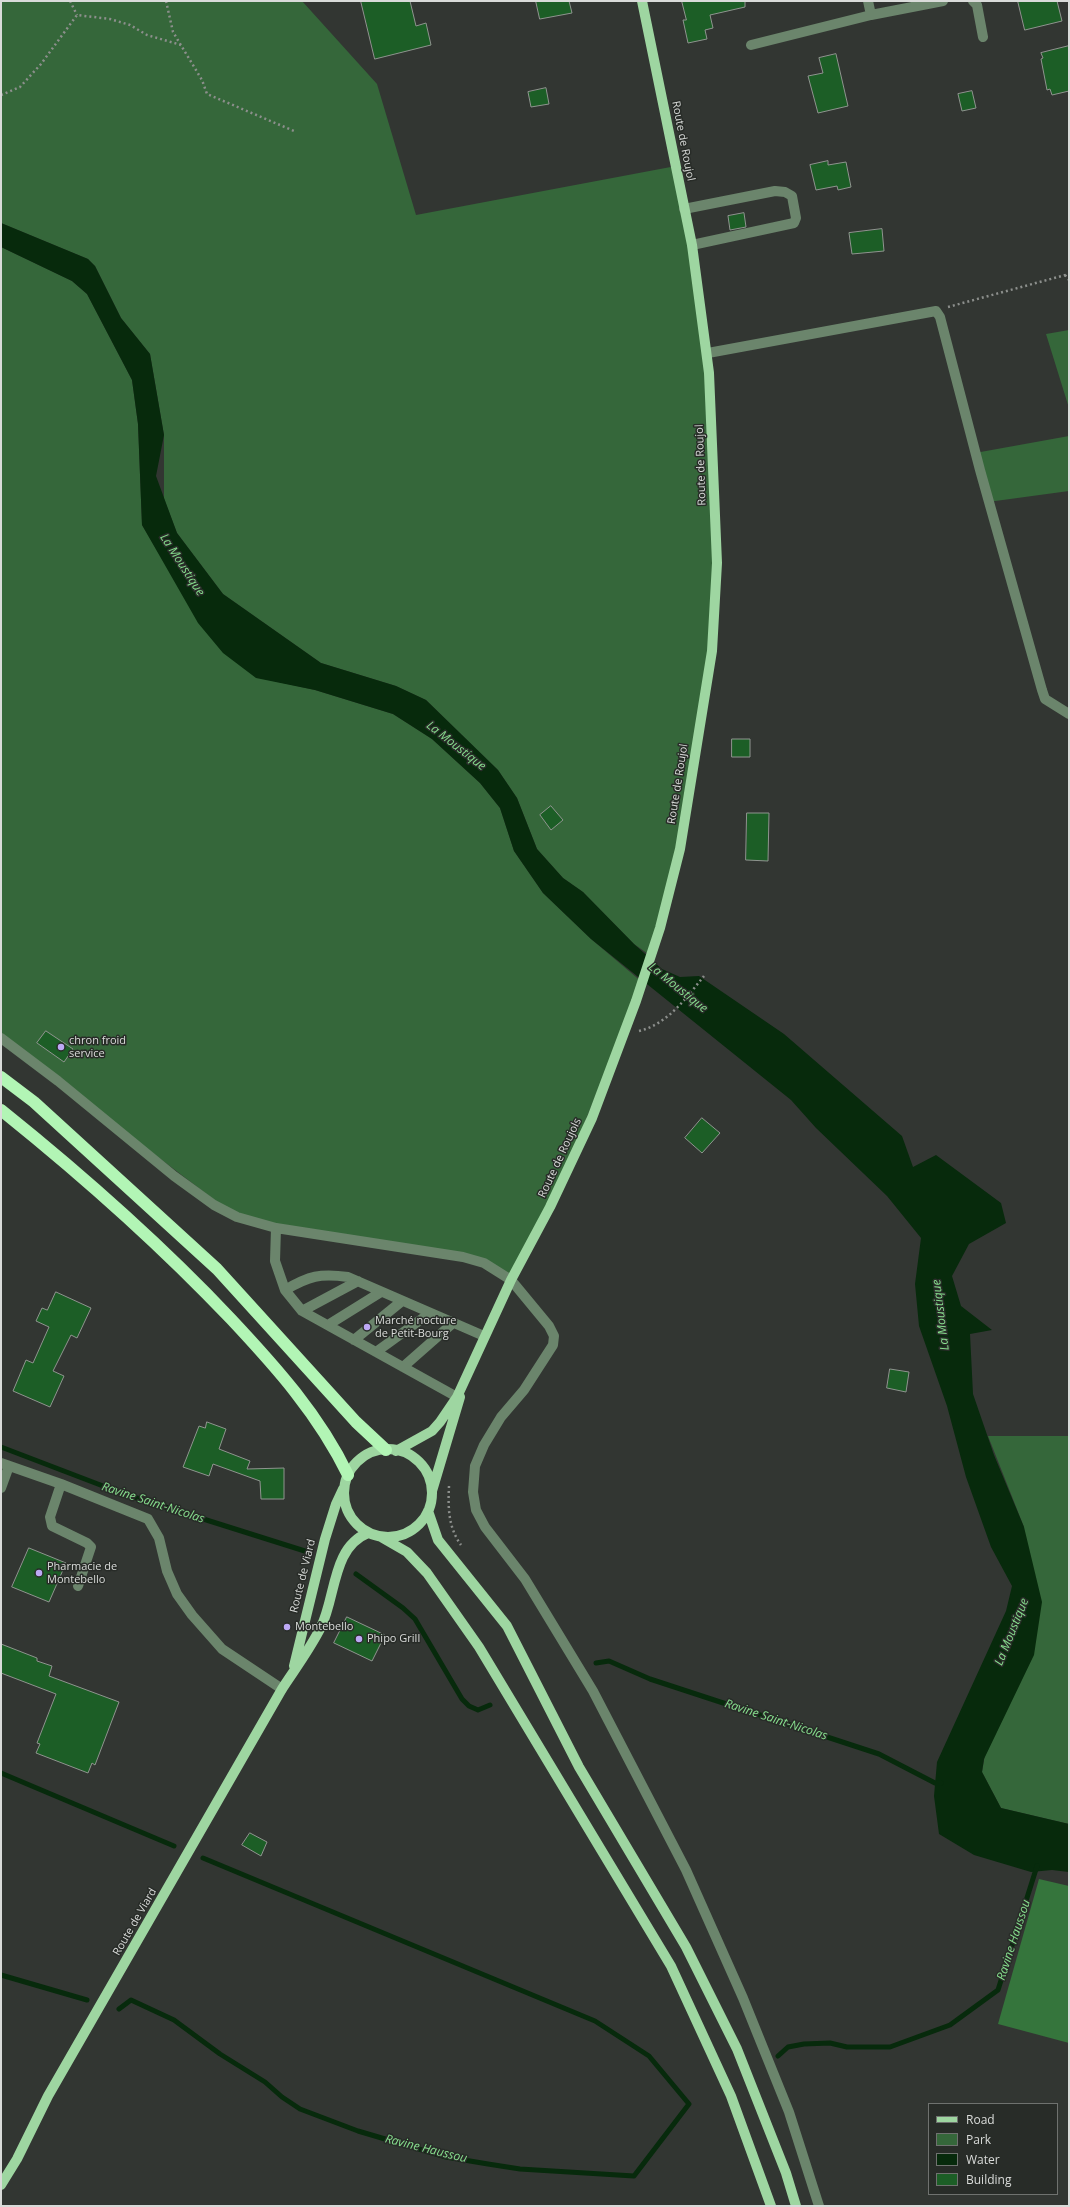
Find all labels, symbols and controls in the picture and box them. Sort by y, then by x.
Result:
street label: Route de Roujol [669,100,697,182]
street label: Route de Roujol [693,424,709,506]
water label: La Moustique [157,531,207,599]
water label: La Moustique [423,718,489,774]
street label: Route de Roujol [665,743,691,825]
water label: La Moustique [646,960,710,1016]
place label: chron froid service [69,1034,126,1060]
marker: chron froid service [56,1042,66,1052]
street label: Route de Roujols [536,1116,584,1200]
water label: La Moustique [930,1279,952,1351]
place label: Marché nocture de Petit-Bourg [375,1314,457,1340]
marker: Marché nocture de Petit-Bourg [362,1322,372,1332]
water label: Ravine Saint-Nicolas [100,1480,206,1526]
street label: Route de Viard [287,1538,319,1614]
place label: Pharmacie de Montebello [47,1560,117,1586]
marker: Pharmacie de Montebello [34,1568,44,1578]
water label: La Moustique [992,1596,1032,1668]
place label: Montebello [295,1620,353,1634]
marker: Montebello [282,1622,292,1632]
place label: Phipo Grill [367,1632,420,1646]
marker: Phipo Grill [354,1634,364,1644]
water label: Ravine Saint-Nicolas [723,1697,829,1743]
street label: Route de Viard [110,1886,160,1958]
water label: Ravine Haussou [994,1898,1034,1982]
legend [928,2103,1058,2195]
text: Road [966,2111,995,2128]
text: Park [966,2131,991,2148]
water label: Ravine Haussou [383,2132,469,2166]
text: Water [966,2151,1000,2168]
text: Building [966,2171,1011,2188]

